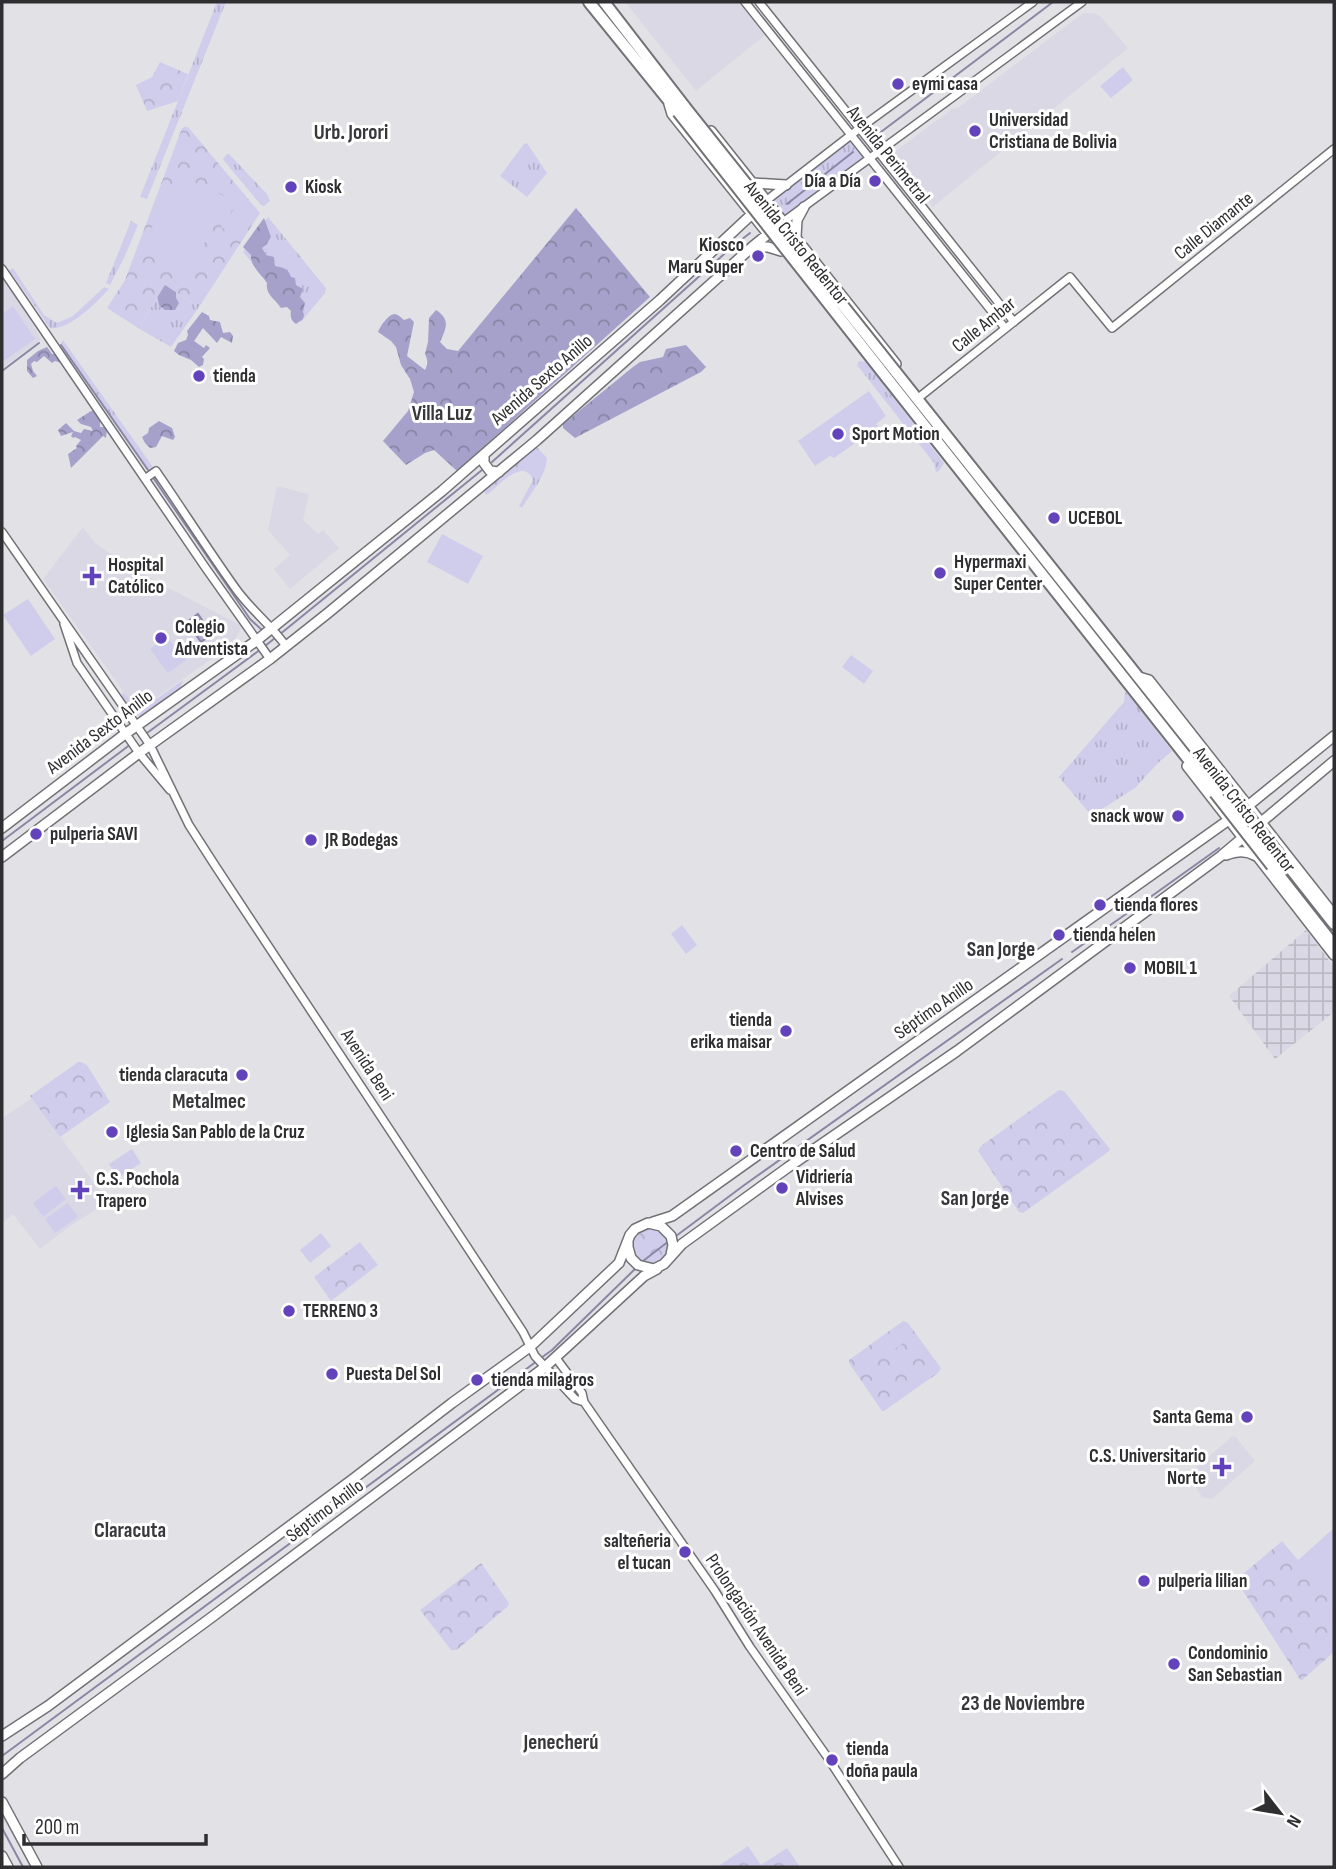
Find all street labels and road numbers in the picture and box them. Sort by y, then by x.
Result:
street label: Avenida Perimetral [841,101,934,208]
street label: Avenida Cristo Redentor [738,175,853,310]
street label: Calle Diamante [1170,187,1258,265]
street label: Calle Ambar [948,292,1021,358]
street label: Avenida Sexto Anillo [486,330,597,431]
street label: Avenida Sexto Anillo [42,685,158,780]
street label: Avenida Cristo Redentor [1187,742,1301,878]
street label: Séptimo Anillo [890,973,978,1045]
street label: Avenida Beni [335,1024,399,1105]
street label: Séptimo Anillo [282,1474,368,1548]
street label: Prolongación Avenida Beni [700,1550,812,1700]

